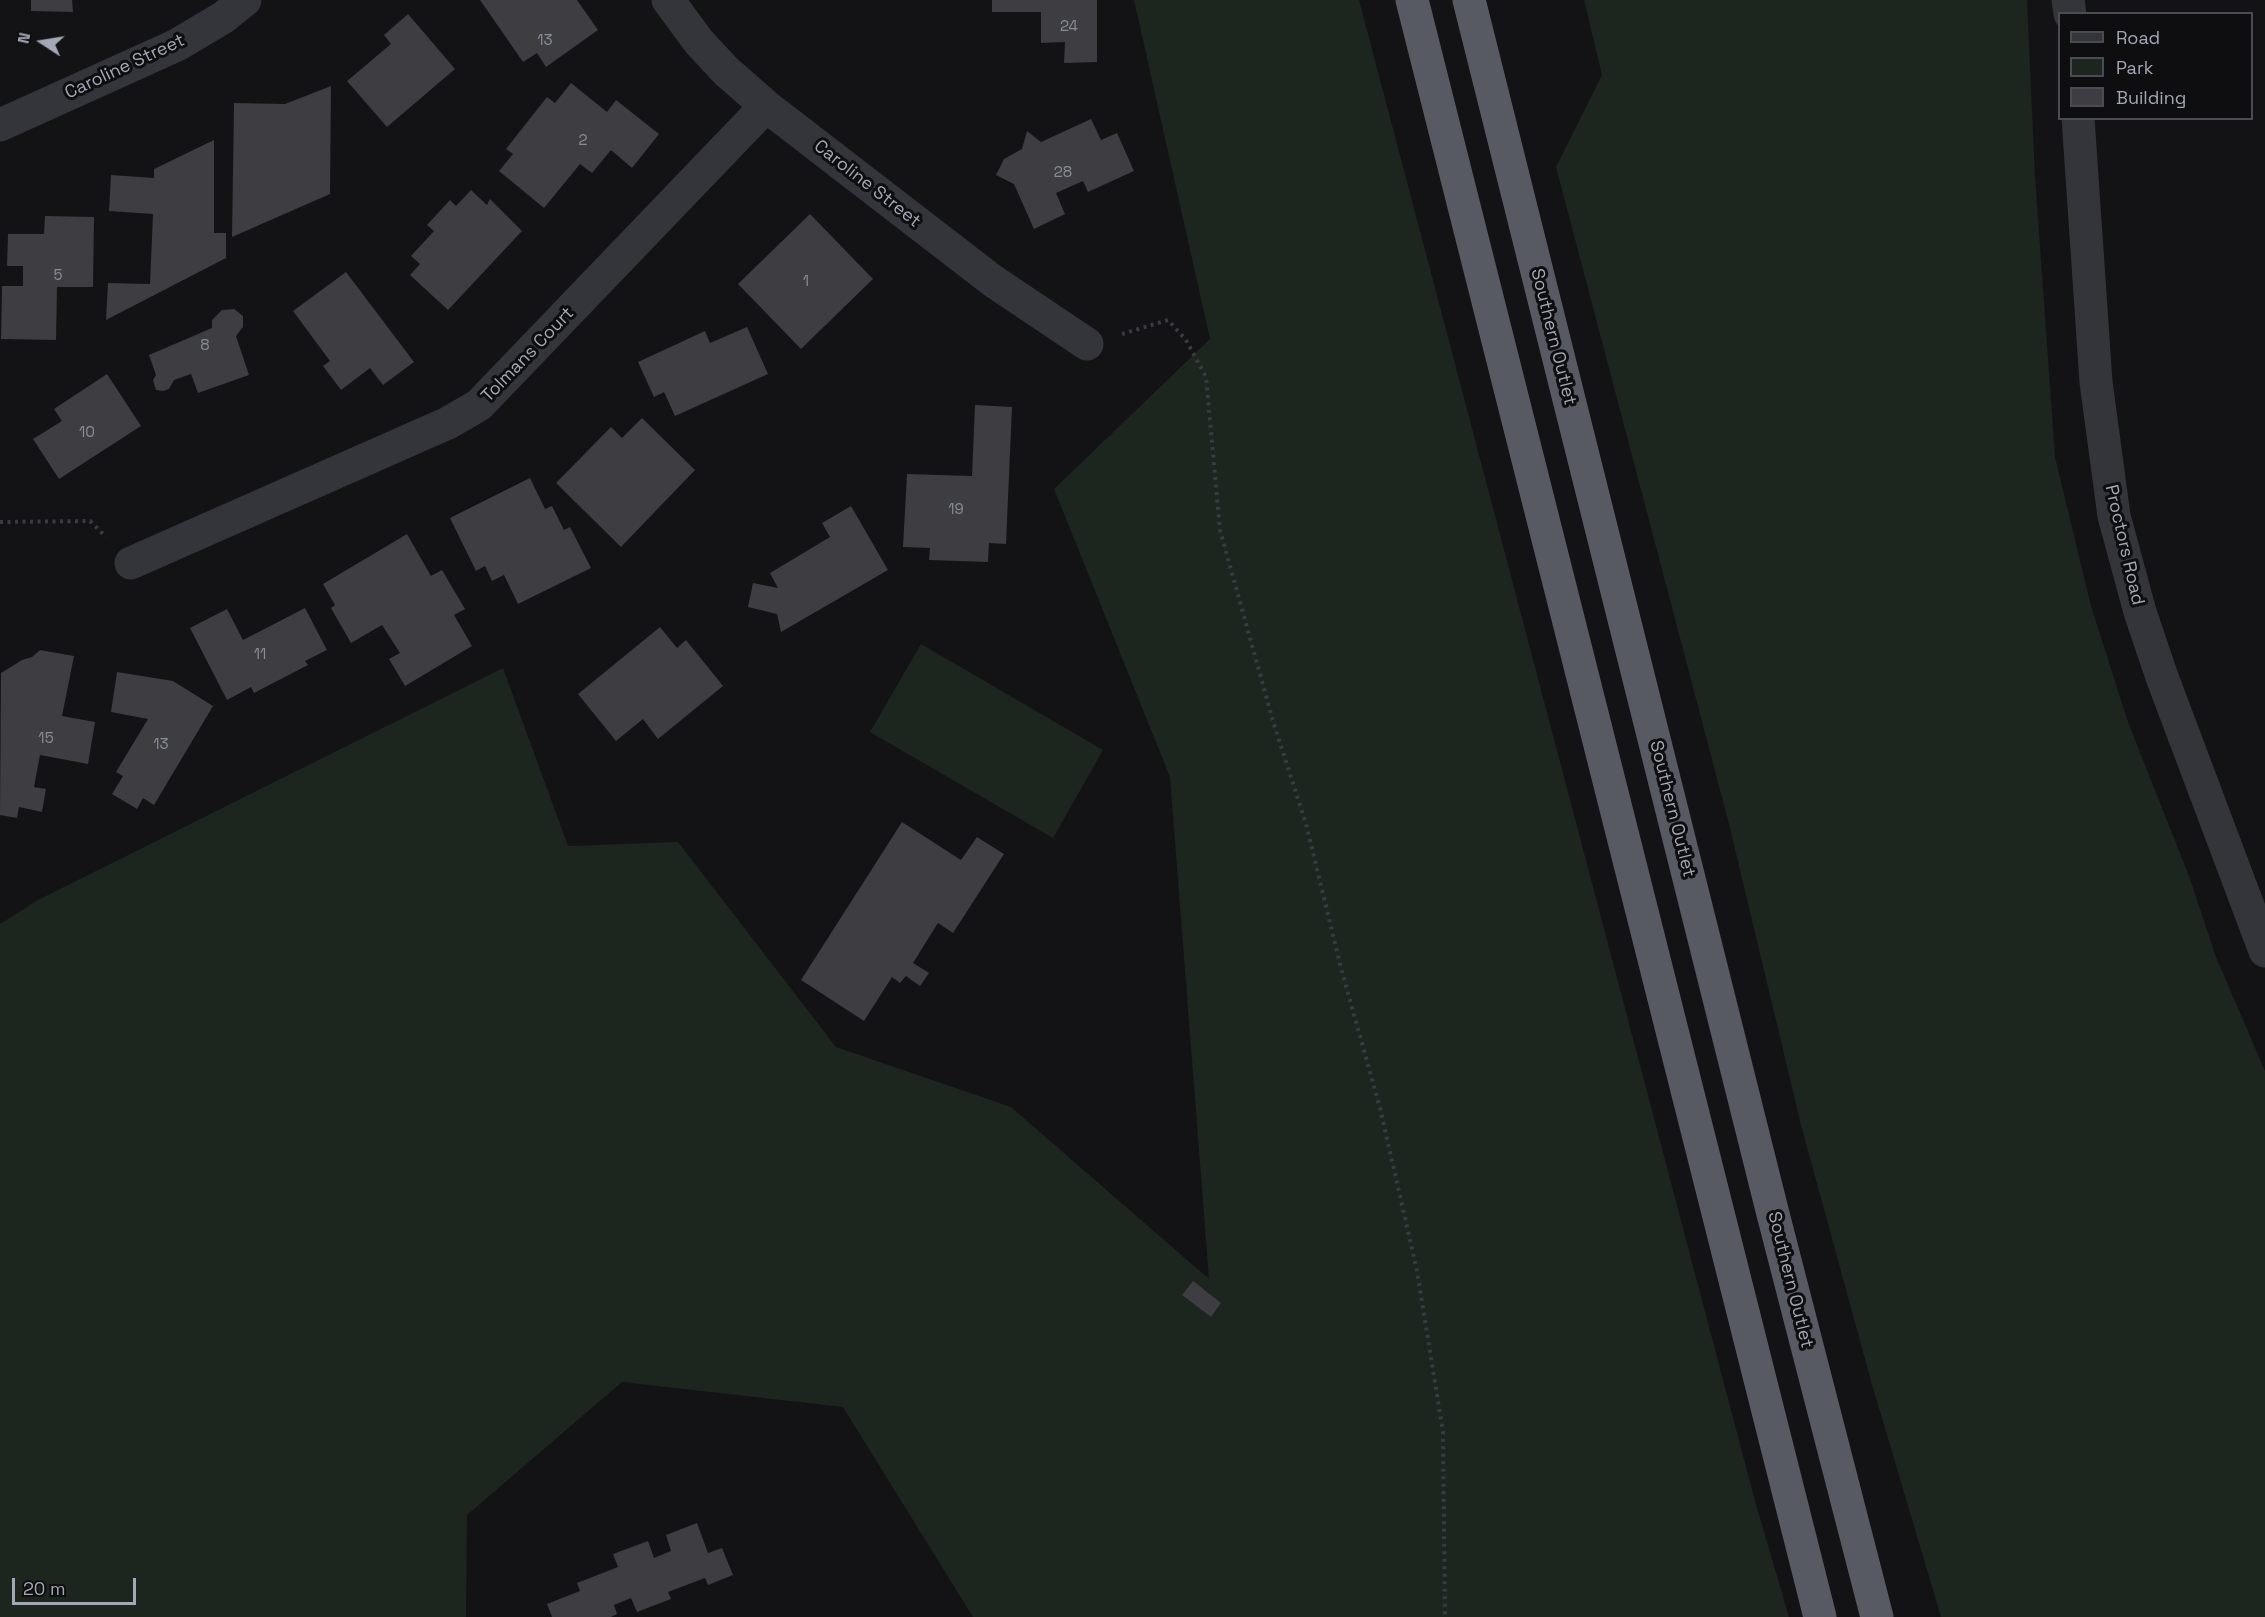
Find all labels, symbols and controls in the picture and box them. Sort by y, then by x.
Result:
north arrow [12,12,72,72]
legend [2058,12,2253,120]
house number: 24 [1060,18,1078,36]
text: Road [2116,26,2160,49]
street label: Caroline Street [62,30,188,104]
text: N [13,31,35,46]
house number: 13 [537,32,553,50]
text: Park [2116,56,2153,79]
text: Building [2116,86,2186,109]
house number: 2 [578,132,588,150]
street label: Caroline Street [809,136,925,232]
house number: 28 [1054,164,1072,182]
house number: 5 [54,267,62,285]
street label: Southern Outlet [1526,267,1580,407]
house number: 1 [803,273,809,291]
street label: Tolmans Court [477,303,579,407]
house number: 8 [200,337,210,355]
house number: 10 [79,424,95,442]
street label: Proctors Road [2100,483,2148,607]
house number: 19 [948,501,964,519]
house number: 11 [254,646,266,664]
house number: 15 [38,730,54,748]
house number: 13 [153,736,169,754]
street label: Southern Outlet [1645,739,1699,879]
street label: Southern Outlet [1763,1210,1817,1350]
scale bar [15,1566,140,1604]
text: 20 m [23,1577,66,1600]

